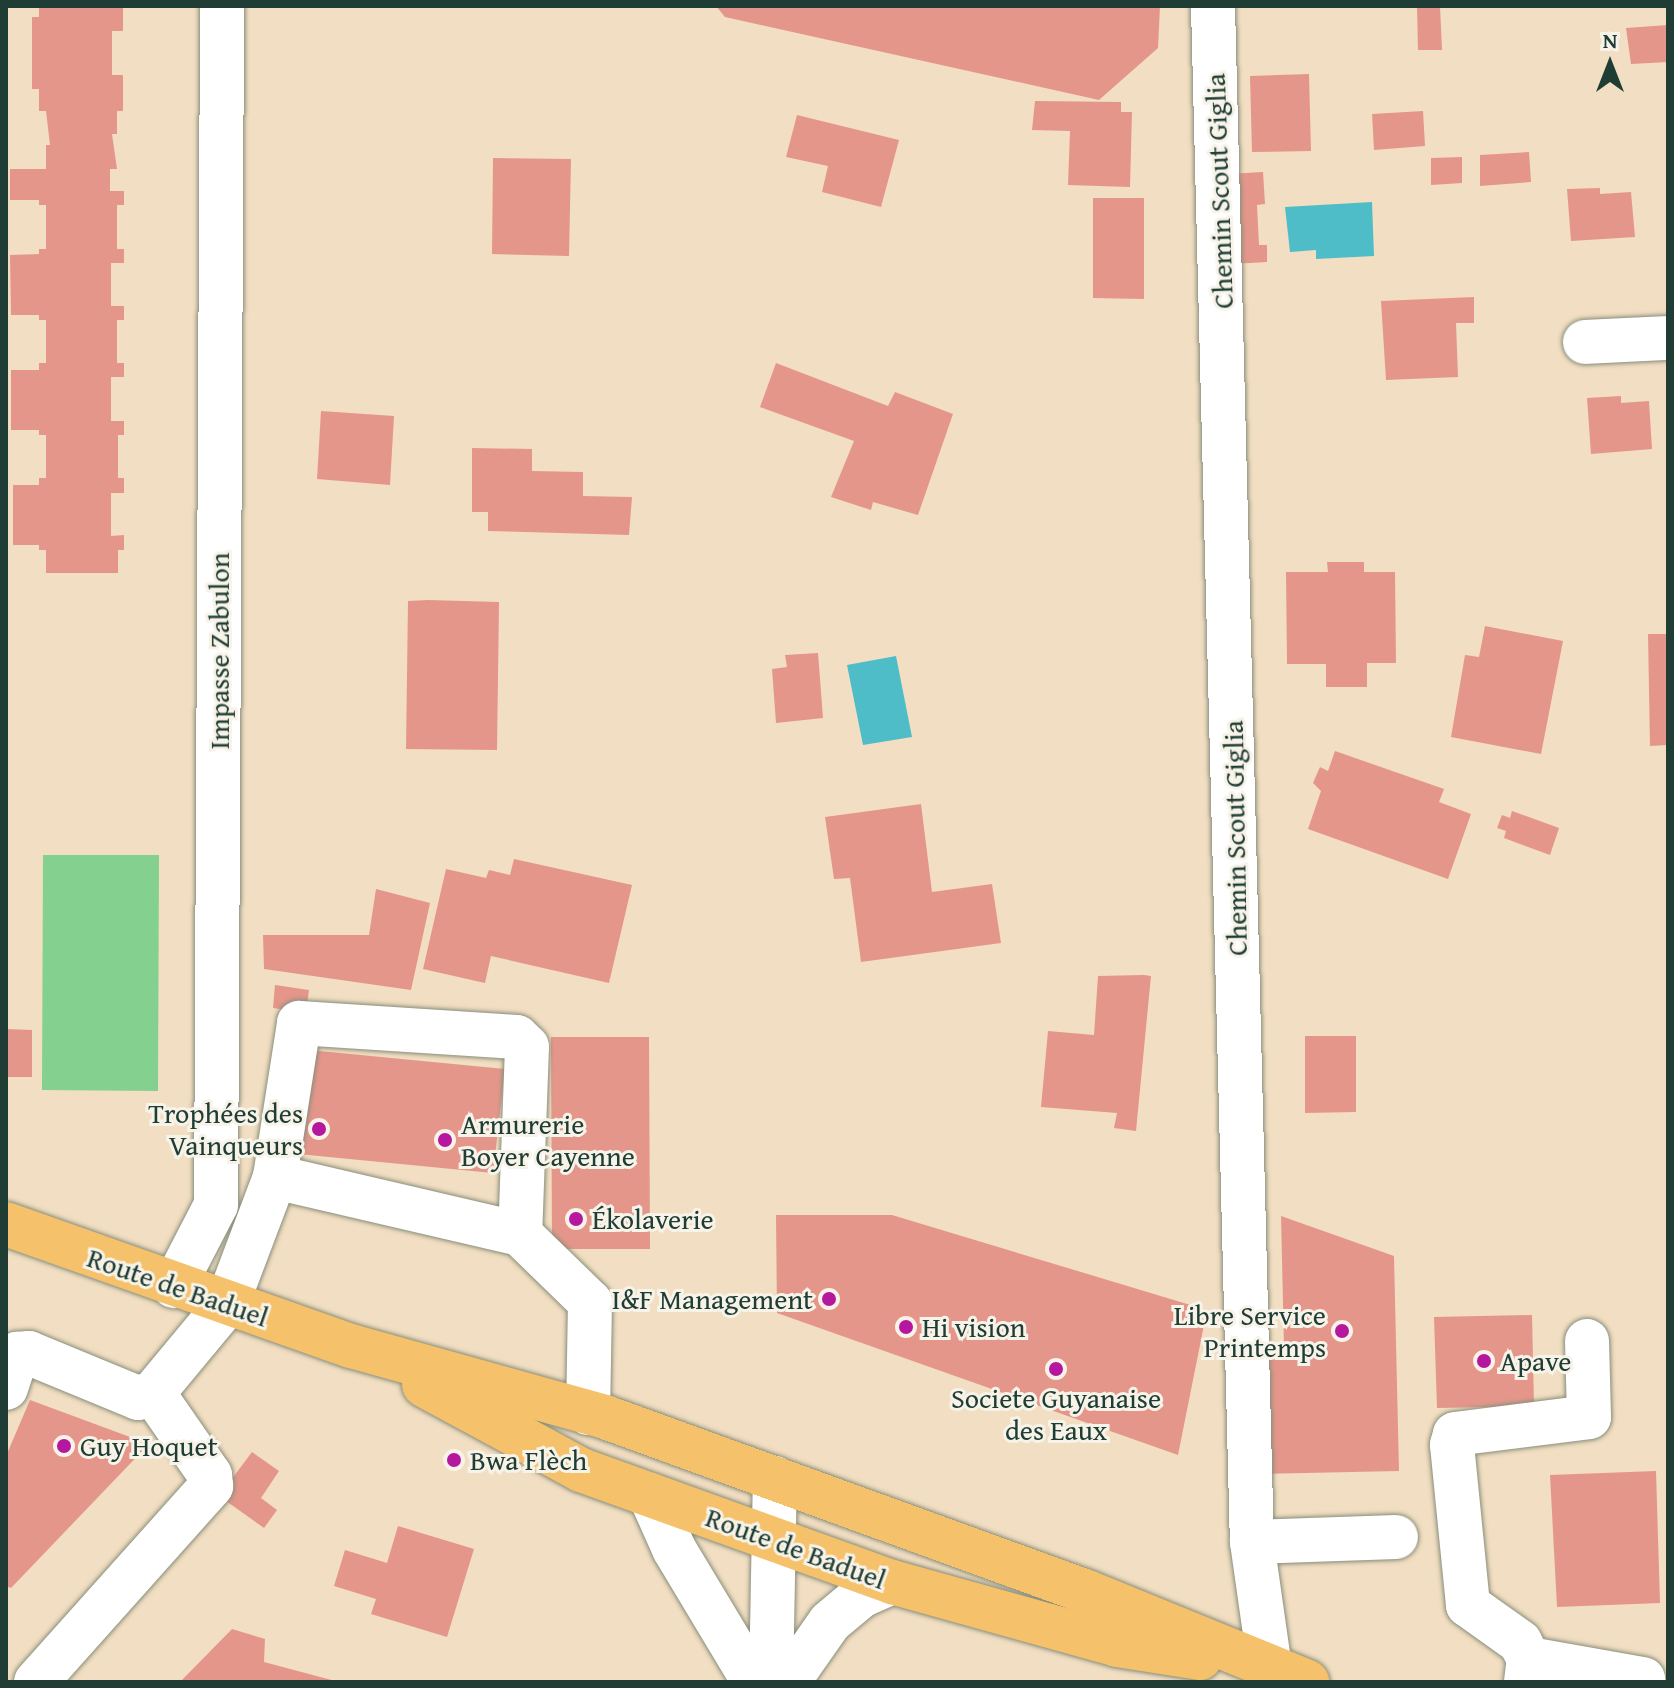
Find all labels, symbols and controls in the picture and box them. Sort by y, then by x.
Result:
north arrow [1570,24,1650,104]
text: N [1603,24,1617,56]
street label: Chemin Scout Giglia [1198,73,1240,309]
street label: Impasse Zabulon [202,553,236,749]
street label: Chemin Scout Giglia [1216,720,1254,956]
place label: Trophées des Vainqueurs [148,1096,303,1162]
place label: Armurerie Boyer Cayenne [461,1107,635,1173]
marker: Trophées des Vainqueurs [310,1120,328,1138]
marker: Armurerie Boyer Cayenne [436,1131,454,1149]
place label: Ékolaverie [592,1202,714,1236]
marker: Ékolaverie [567,1210,585,1228]
street label: Route de Baduel [83,1240,273,1334]
place label: I&F Management [612,1282,813,1316]
marker: I&F Management [820,1290,838,1308]
place label: Libre Service Printemps [1174,1298,1326,1364]
place label: Hi vision [922,1310,1025,1344]
marker: Hi vision [897,1318,915,1336]
marker: Libre Service Printemps [1333,1322,1351,1340]
place label: Apave [1500,1344,1571,1378]
marker: Apave [1475,1352,1493,1370]
marker: Societe Guyanaise des Eaux [1047,1360,1065,1378]
place label: Societe Guyanaise des Eaux [951,1381,1161,1447]
place label: Guy Hoquet [80,1429,218,1463]
marker: Guy Hoquet [55,1437,73,1455]
place label: Bwa Flèch [470,1443,587,1477]
marker: Bwa Flèch [445,1451,463,1469]
street label: Route de Baduel [701,1500,891,1596]

